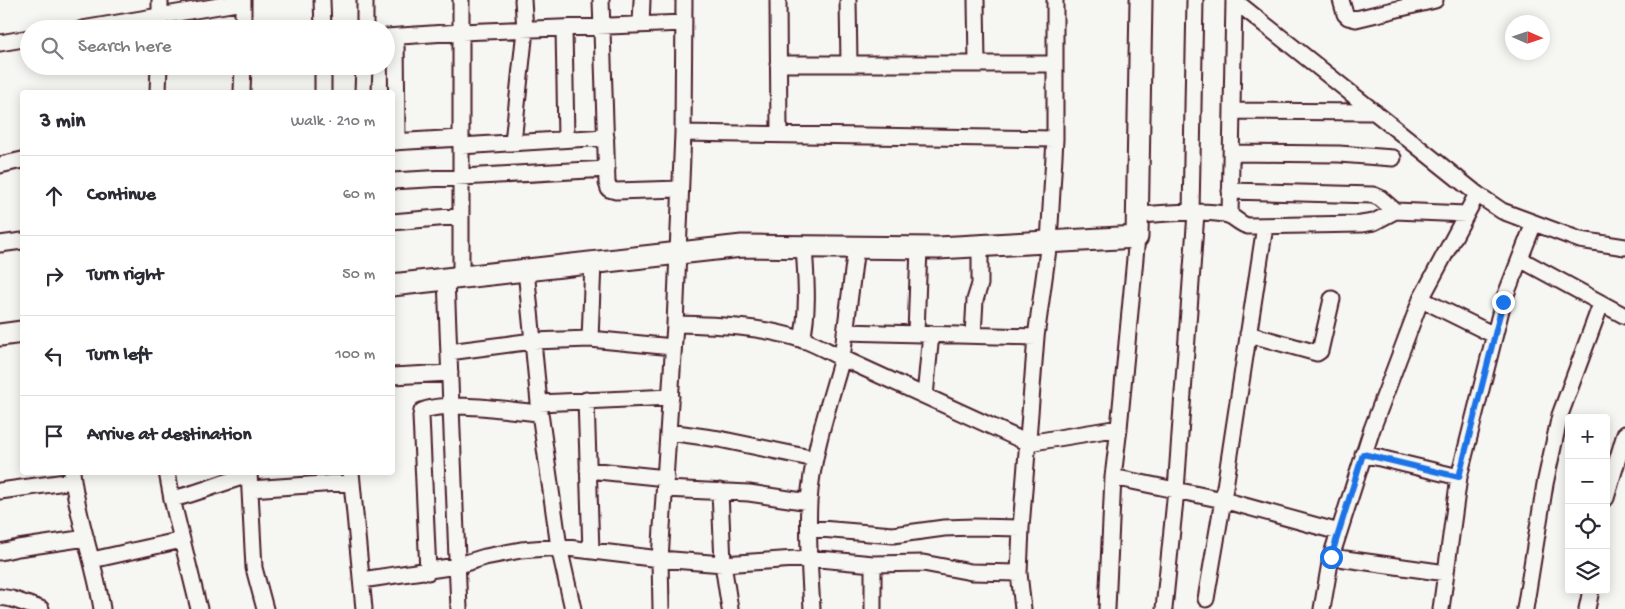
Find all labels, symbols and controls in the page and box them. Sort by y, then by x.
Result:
north arrow [1505,15,1550,60]
search box [20,20,395,75]
icon: search [38,34,66,62]
text: Search here [78,36,172,59]
text: 3 min [40,110,85,135]
text: Walk · 210 m [291,113,375,132]
icon: ahead [40,182,68,210]
text: Continue [87,184,156,207]
text: 60 m [343,186,375,205]
icon: right [40,262,68,290]
text: Turn right [87,264,163,287]
text: 50 m [342,266,375,285]
route end [1492,291,1515,314]
icon: left [40,342,68,370]
text: Turn left [87,344,151,367]
text: 100 m [335,346,375,365]
map controls [1565,414,1610,594]
button: + [1565,414,1610,459]
icon: arrive [40,422,68,450]
text: Arrive at destination [87,424,251,447]
button: − [1565,459,1610,504]
button: locate [1565,504,1610,549]
route start [1320,546,1343,569]
button: layers [1565,549,1610,594]

